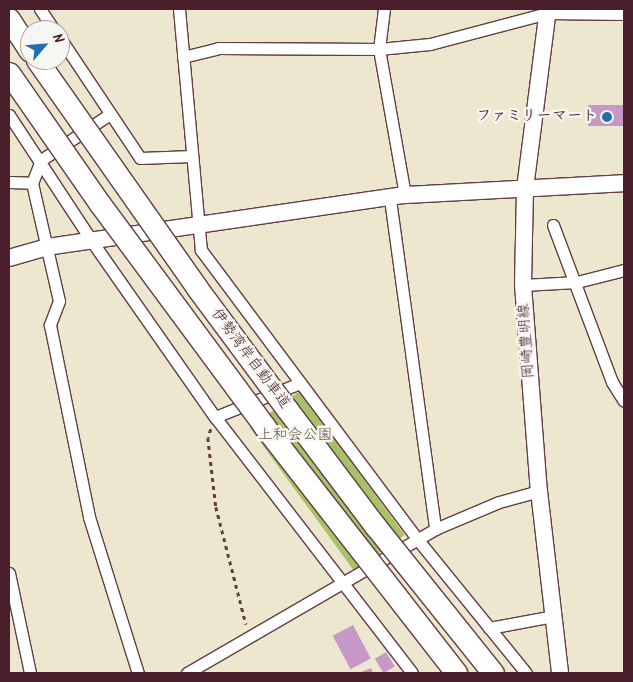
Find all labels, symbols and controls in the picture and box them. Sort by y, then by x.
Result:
north arrow [20,20,70,70]
text: N [46,30,69,48]
place label: ファミリーマート [477,108,597,126]
marker: ファミリーマート [601,111,613,123]
street label: 岡崎豊明線 [515,303,539,379]
street label: 伊勢湾岸自動車道 [207,306,293,412]
park label: 上和会公園 [258,427,332,445]

